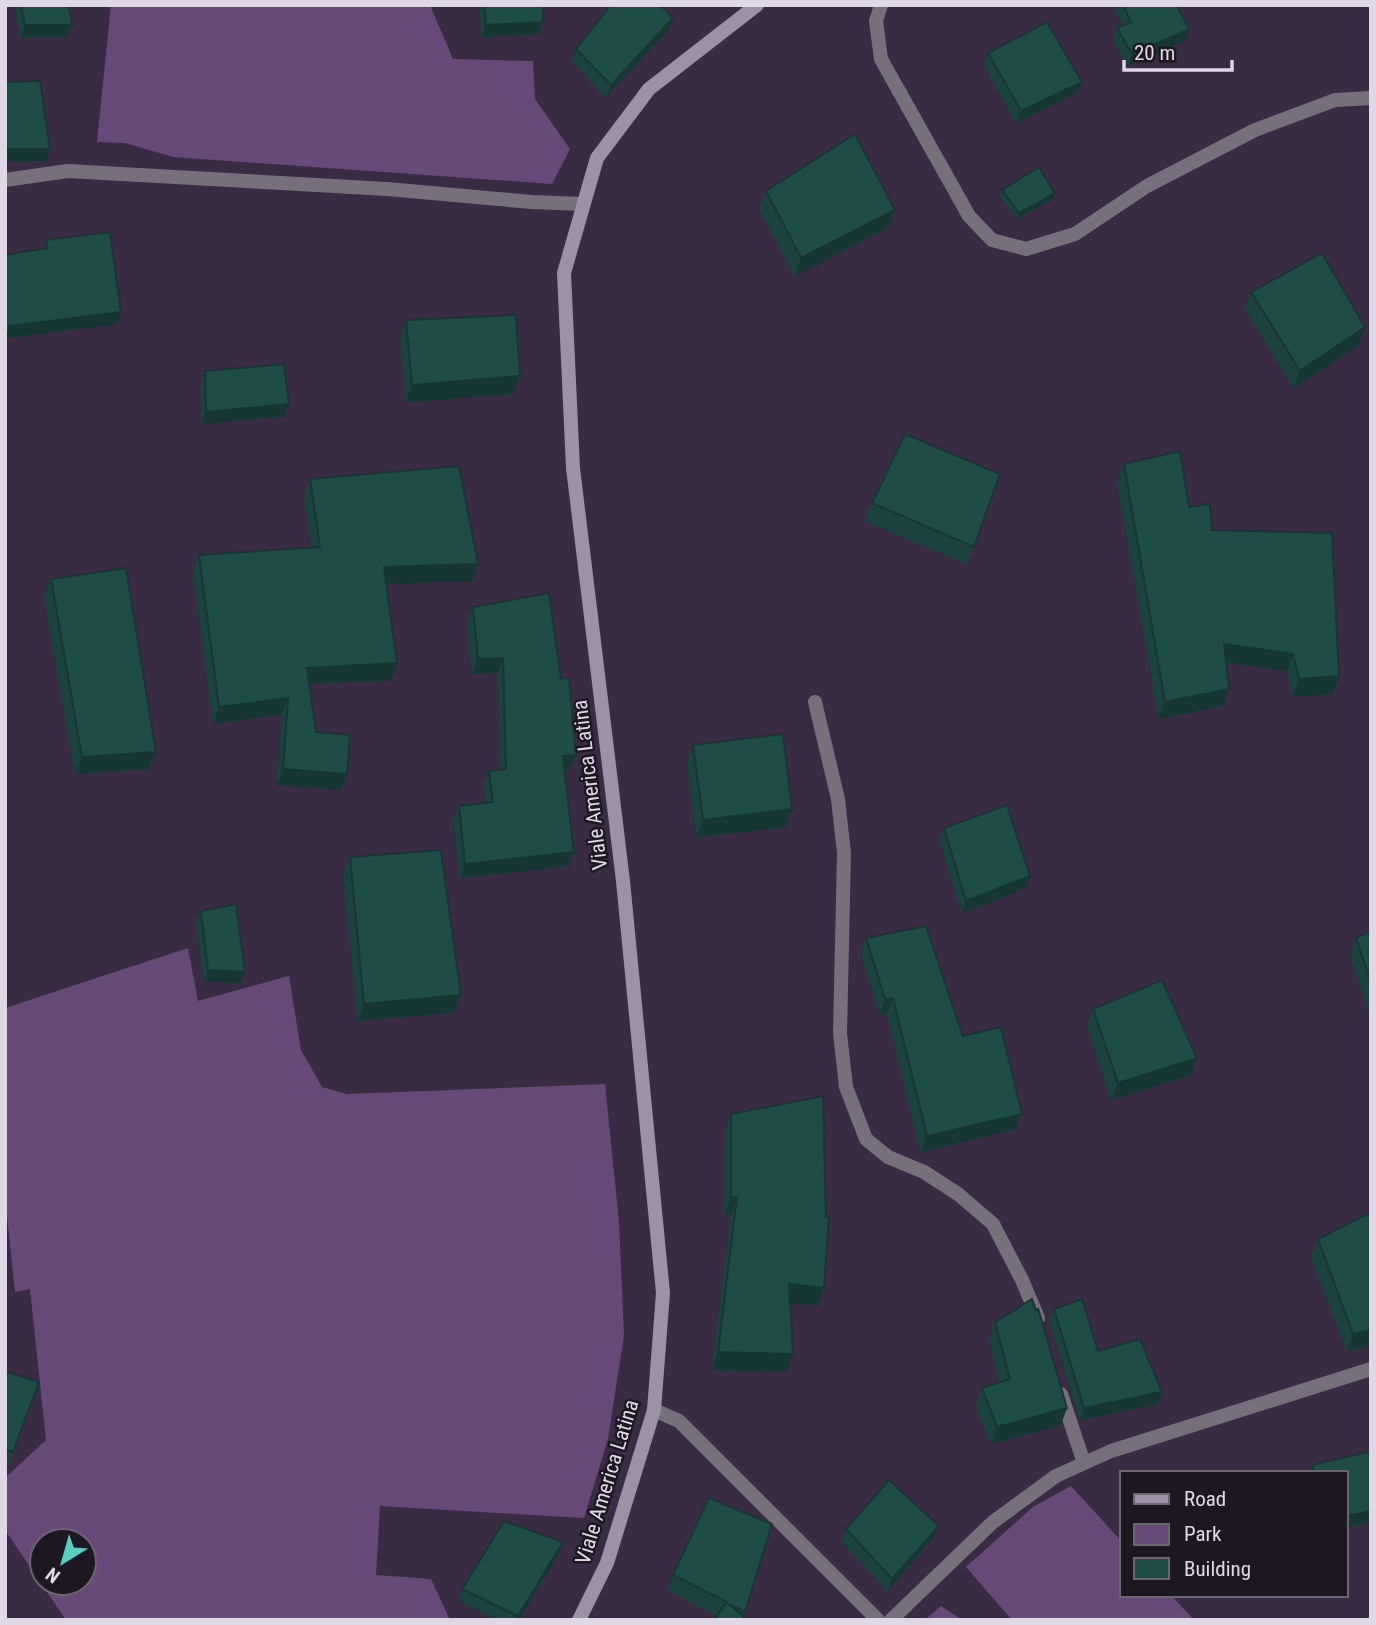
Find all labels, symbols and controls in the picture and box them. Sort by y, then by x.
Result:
scale bar [1124,28,1232,72]
text: 20 m [1134,41,1175,65]
street label: Viale America Latina [568,699,612,871]
street label: Viale America Latina [571,1397,643,1567]
legend [1120,1471,1348,1597]
text: Road [1184,1487,1226,1511]
text: Park [1184,1522,1222,1546]
north arrow [28,1527,98,1597]
text: Building [1184,1557,1251,1581]
text: N [42,1562,65,1588]

